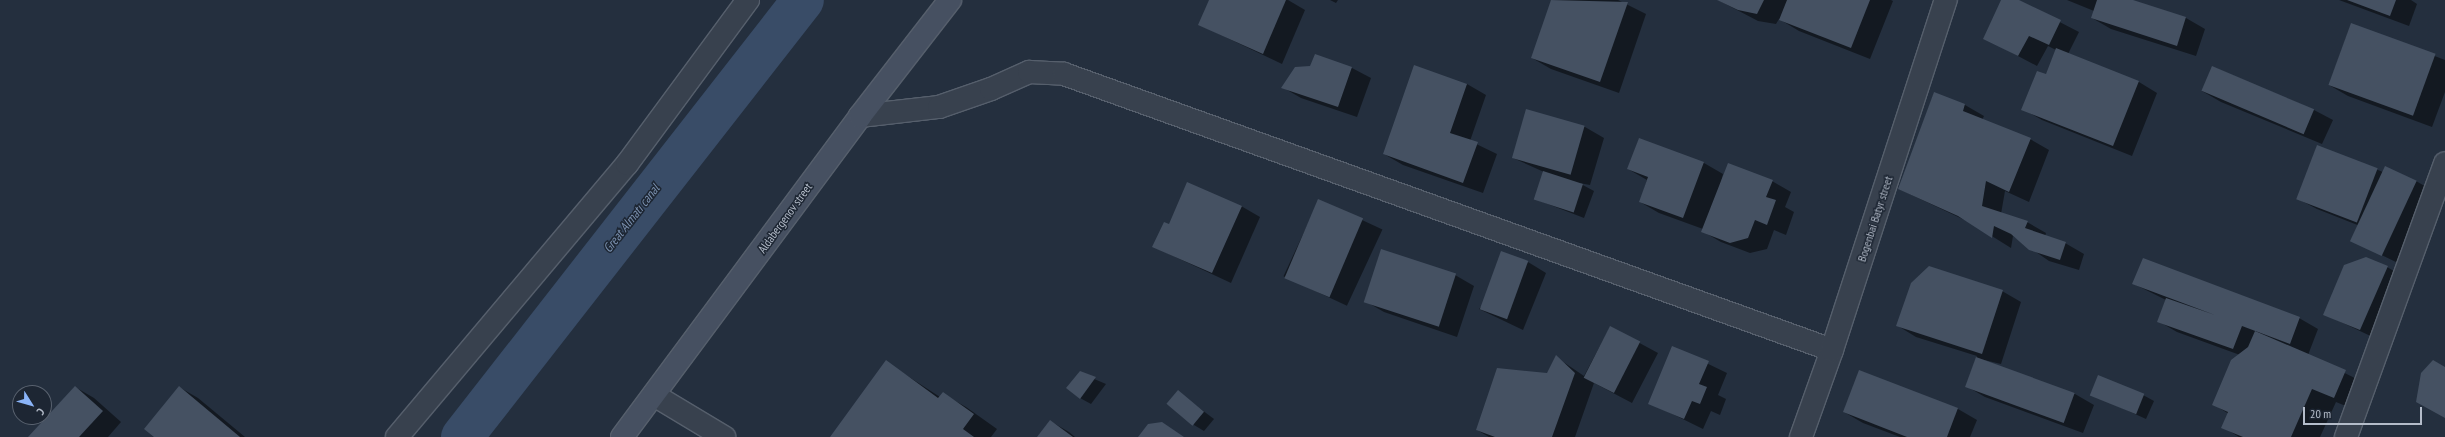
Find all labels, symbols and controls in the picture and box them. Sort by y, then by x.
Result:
street label: Bogenbai Batyr street [1854,174,1896,264]
street label: Aldabergenov street [755,180,815,256]
water label: Great Almatı canal [600,182,664,256]
north arrow [12,385,52,425]
scale bar [2305,399,2424,425]
text: С [34,405,48,418]
text: 20 m [2310,406,2331,421]

